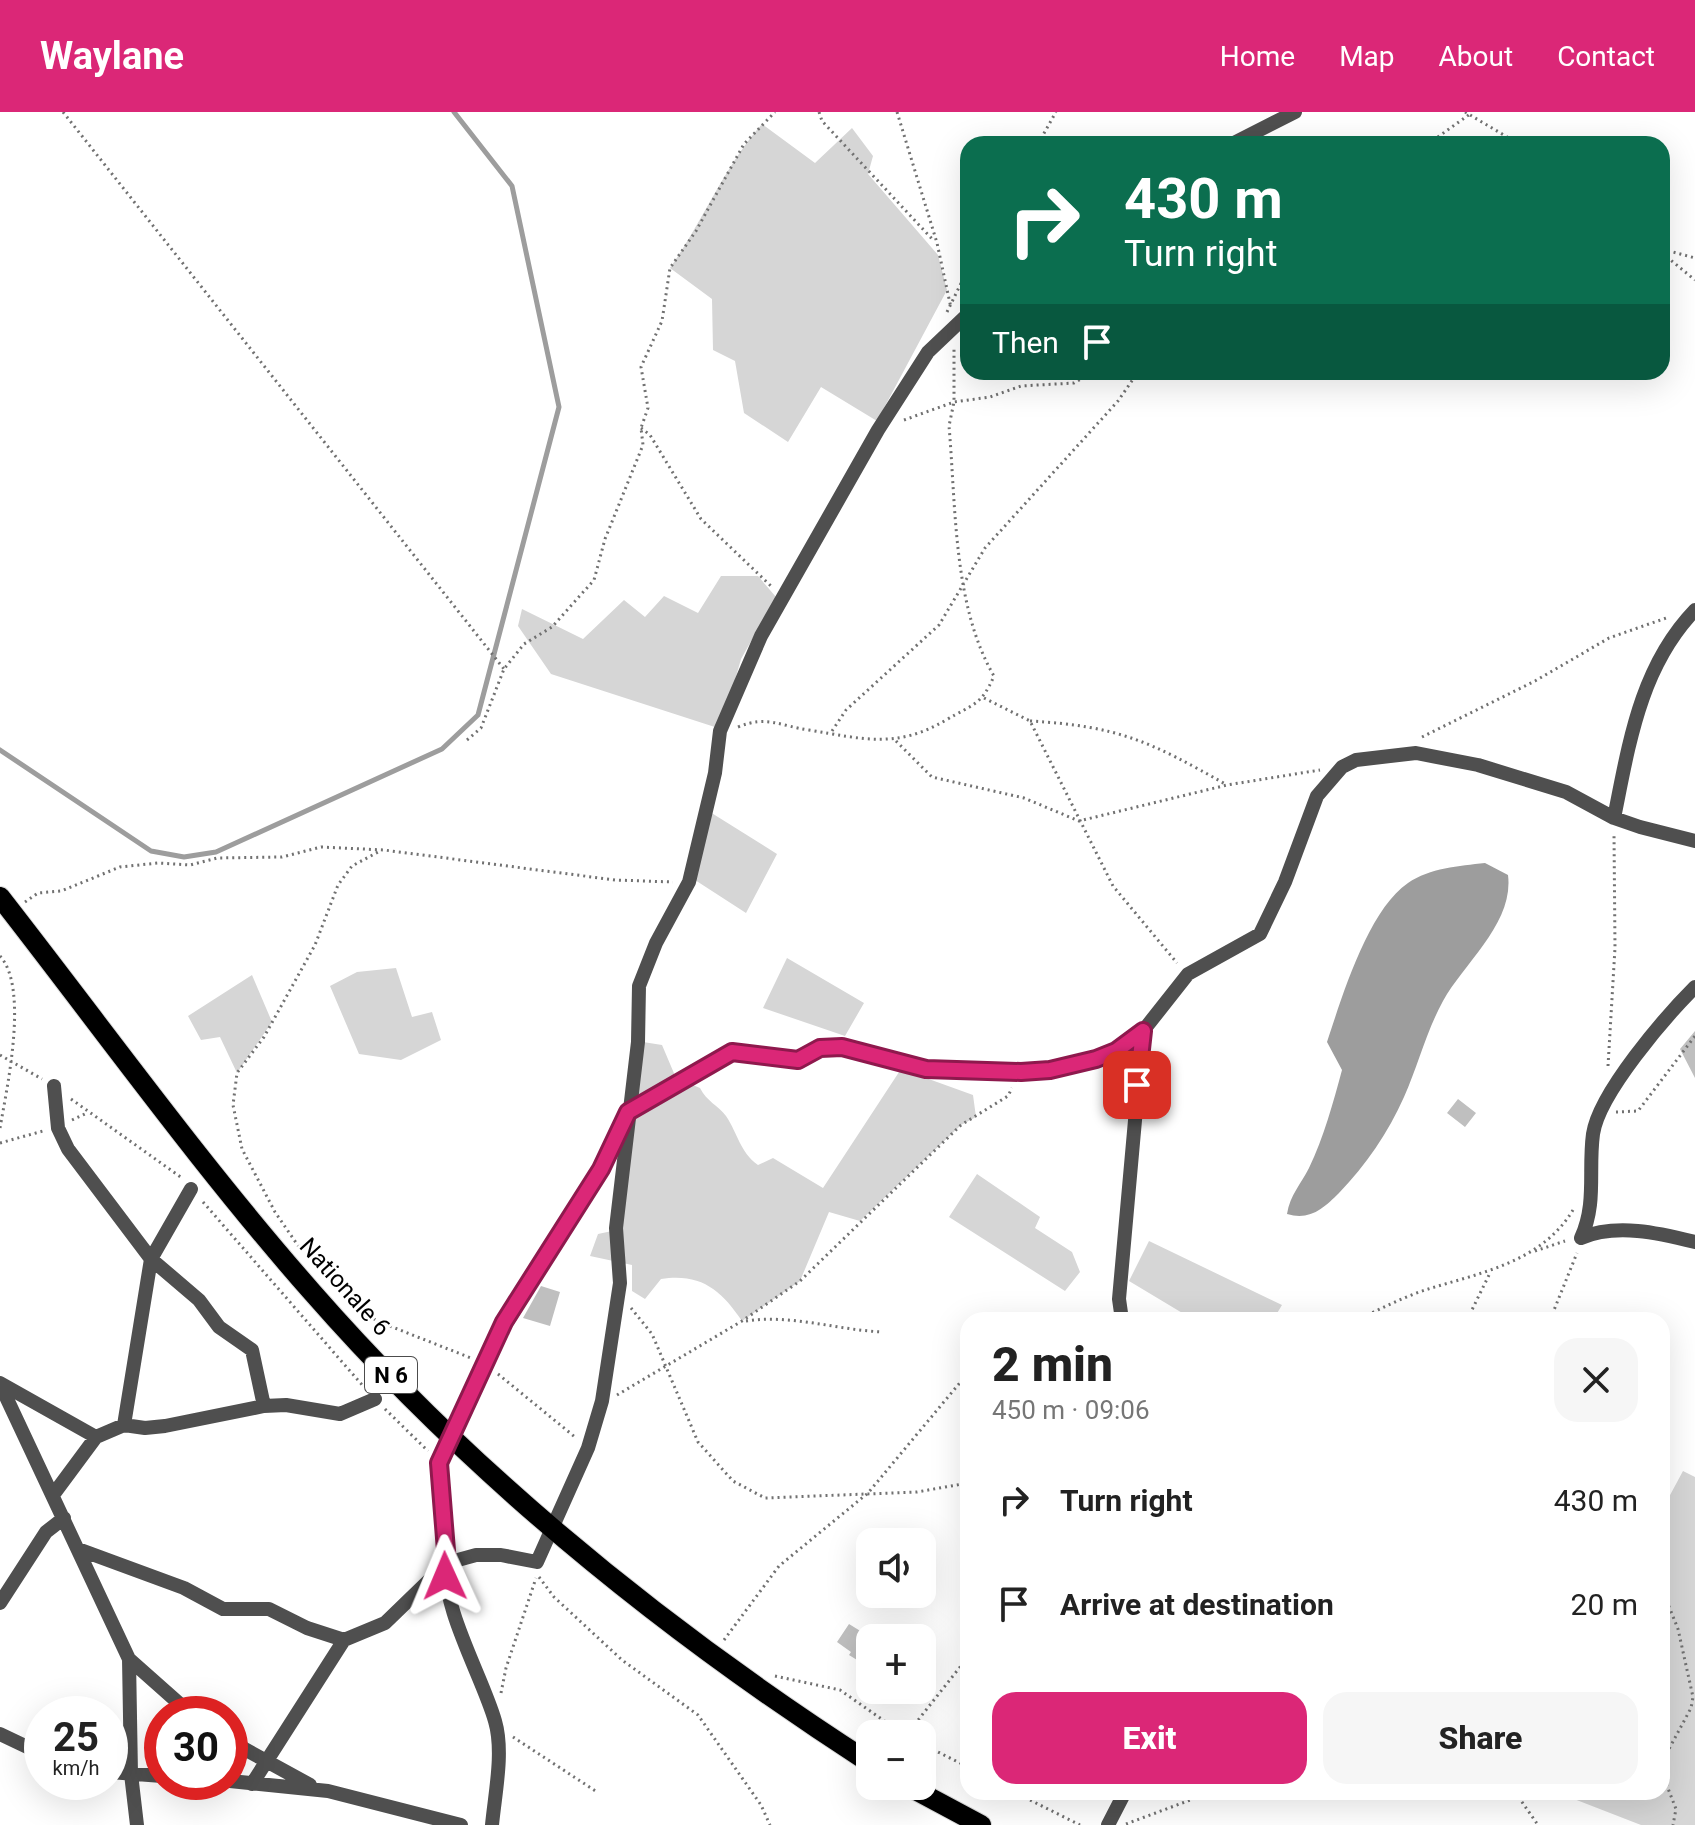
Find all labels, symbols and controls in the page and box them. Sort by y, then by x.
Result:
text: Waylane [40,34,184,78]
text: Home [1220,40,1295,73]
text: Map [1339,40,1395,73]
text: About [1439,40,1513,73]
text: Contact [1557,40,1655,73]
text: 430 m [1124,166,1283,232]
icon: right [992,168,1096,272]
text: Turn right [1124,233,1277,275]
icon: arrive [1075,320,1119,364]
text: Then [992,325,1059,360]
pin [1103,1051,1171,1119]
icon: arrive [1115,1063,1159,1107]
street label: Nationale 6 [294,1232,396,1342]
text: 2 min [992,1336,1113,1393]
button: close [1554,1338,1638,1422]
road number: N 6 [365,1357,417,1393]
text: 450 m · 09:06 [992,1395,1150,1425]
icon: right [992,1478,1036,1522]
text: Turn right [1060,1483,1193,1518]
text: 430 m [1554,1483,1638,1518]
map controls [856,1528,936,1800]
button: sound [856,1528,936,1608]
position arrow [403,1534,487,1618]
icon: arrive [992,1582,1036,1626]
text: Arrive at destination [1060,1587,1334,1622]
text: 20 m [1571,1587,1638,1622]
button: + [856,1624,936,1704]
button: Exit [992,1692,1307,1784]
button: Share [1323,1692,1638,1784]
speed limit sign: 30 [144,1696,248,1800]
text: 25 [53,1714,99,1761]
button: − [856,1720,936,1800]
text: km/h [53,1756,99,1780]

